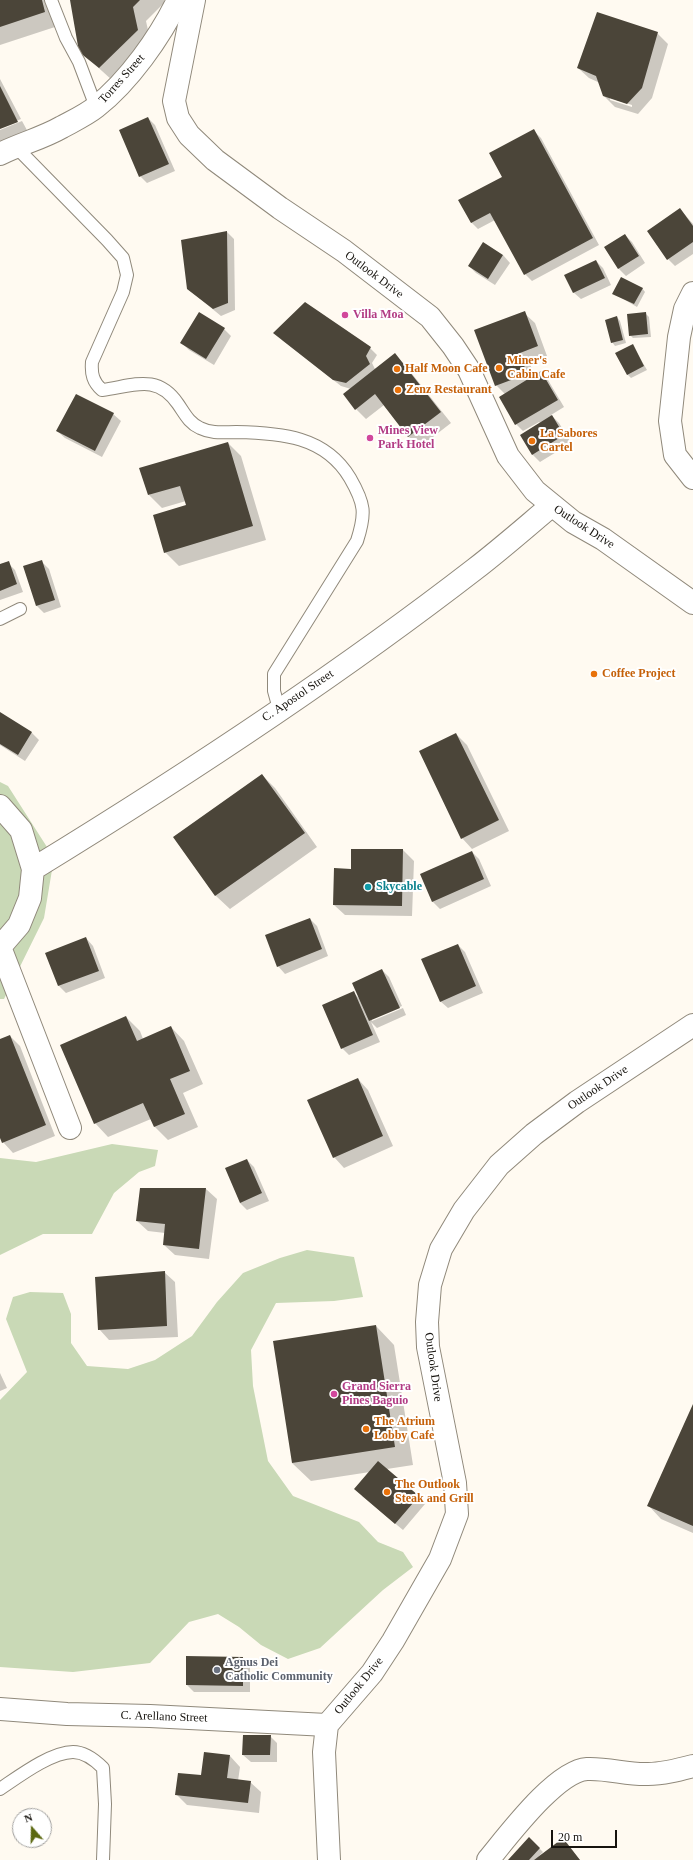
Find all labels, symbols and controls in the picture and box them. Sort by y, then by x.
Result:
street label: Torres Street [96,51,148,107]
street label: Outlook Drive [342,248,406,302]
place label: Villa Moa [353,308,404,322]
marker: Villa Moa [340,310,350,320]
place label: Miner's Cabin Cafe [507,354,565,382]
place label: Half Moon Cafe [405,362,488,376]
marker: Miner's Cabin Cafe [494,363,504,373]
marker: Half Moon Cafe [392,364,402,374]
place label: Zenz Restaurant [406,383,492,397]
marker: Zenz Restaurant [393,385,403,395]
place label: Mines View Park Hotel [378,424,438,452]
place label: La Sabores Cartel [540,427,597,455]
marker: Mines View Park Hotel [365,433,375,443]
marker: La Sabores Cartel [527,436,537,446]
street label: Outlook Drive [551,502,617,552]
street label: C. Apostol Street [260,667,336,725]
place label: Coffee Project [602,667,675,681]
marker: Coffee Project [589,669,599,679]
place label: Skycable [376,880,422,894]
marker: Skycable [363,882,373,892]
street label: Outlook Drive [565,1063,631,1113]
street label: Outlook Drive [421,1332,445,1402]
place label: Grand Sierra Pines Baguio [342,1380,411,1408]
marker: Grand Sierra Pines Baguio [329,1389,339,1399]
place label: The Atrium Lobby Cafe [374,1415,435,1443]
marker: The Atrium Lobby Cafe [361,1424,371,1434]
place label: The Outlook Steak and Grill [395,1478,474,1506]
marker: The Outlook Steak and Grill [382,1487,392,1497]
street label: Outlook Drive [331,1654,387,1718]
place label: Agnus Dei Catholic Community [225,1656,333,1684]
marker: Agnus Dei Catholic Community [212,1665,222,1675]
street label: C. Arellano Street [120,1708,208,1726]
north arrow [12,1808,52,1848]
text: N [22,1811,34,1825]
scale bar [553,1822,619,1848]
text: 20 m [558,1830,582,1844]

